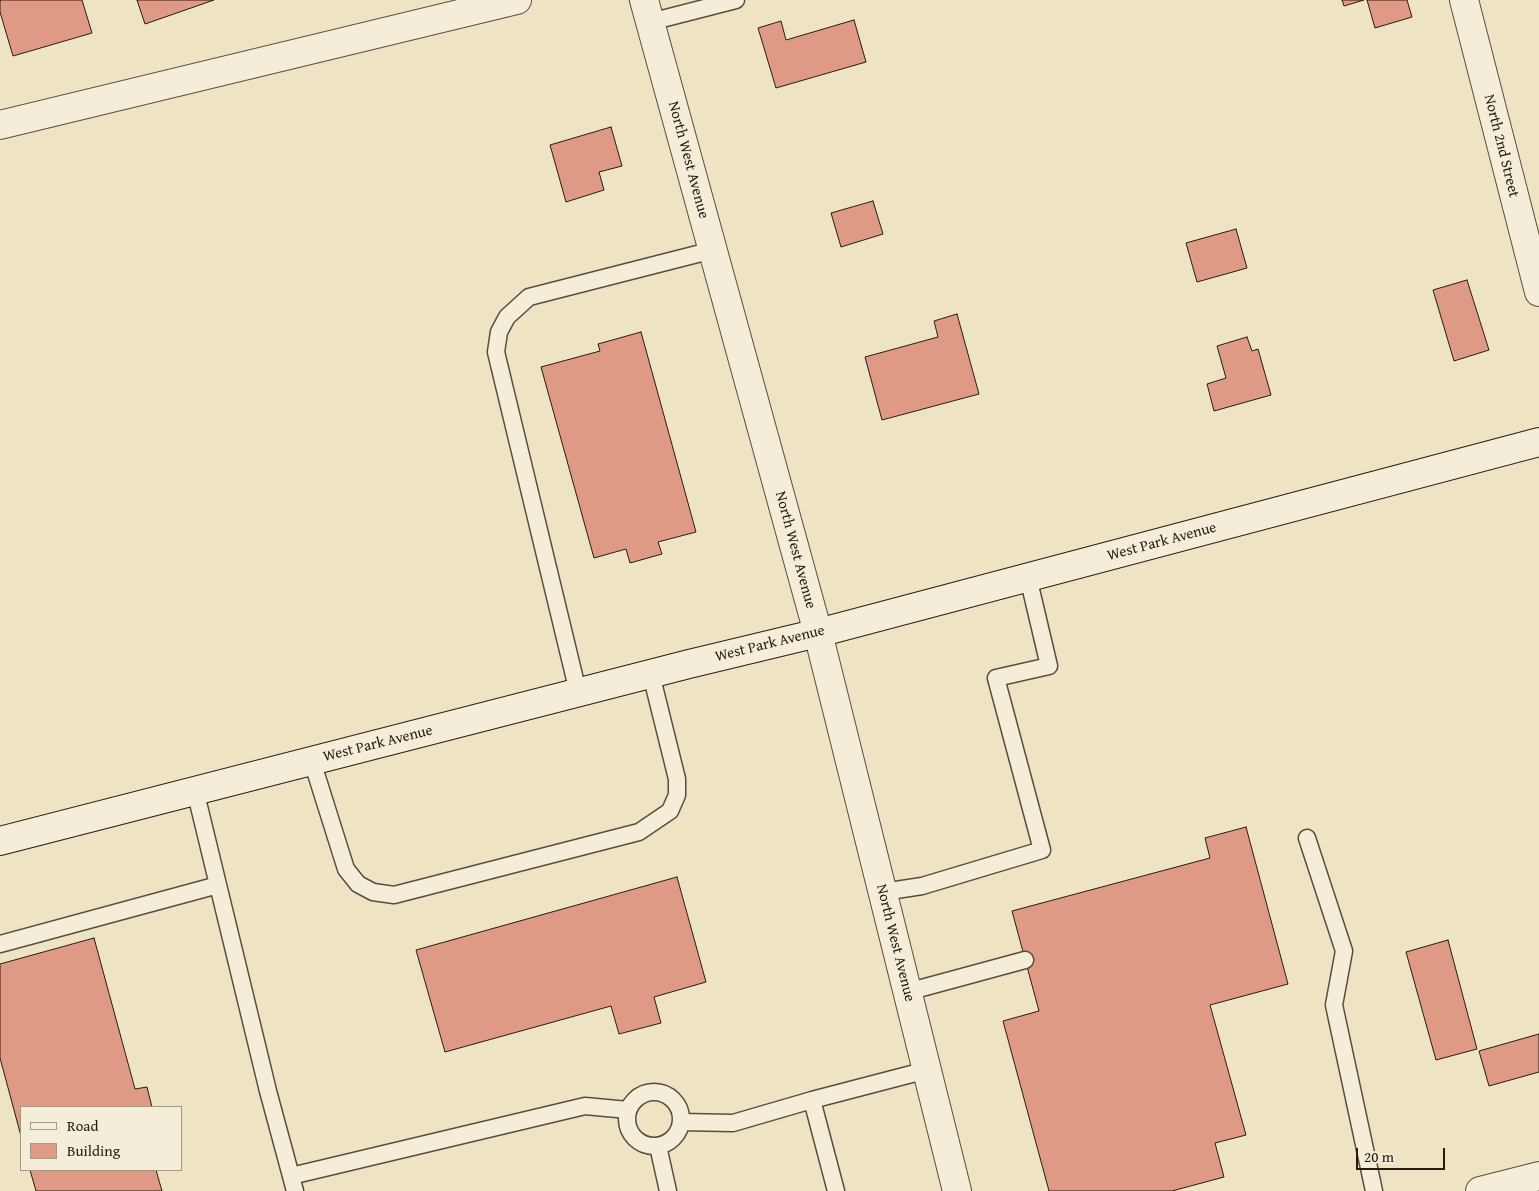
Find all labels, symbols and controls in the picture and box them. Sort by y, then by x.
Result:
street label: North 2nd Street [1479,93,1523,199]
street label: North West Avenue [664,99,712,221]
street label: North West Avenue [771,489,819,611]
street label: West Park Avenue [1106,519,1218,565]
street label: West Park Avenue [713,622,827,666]
street label: West Park Avenue [321,722,435,766]
street label: North West Avenue [872,882,918,1004]
legend [20,1106,182,1171]
text: Road [67,1115,98,1136]
scale bar [1359,1138,1448,1170]
text: Building [67,1140,120,1161]
text: 20 m [1364,1146,1394,1167]

